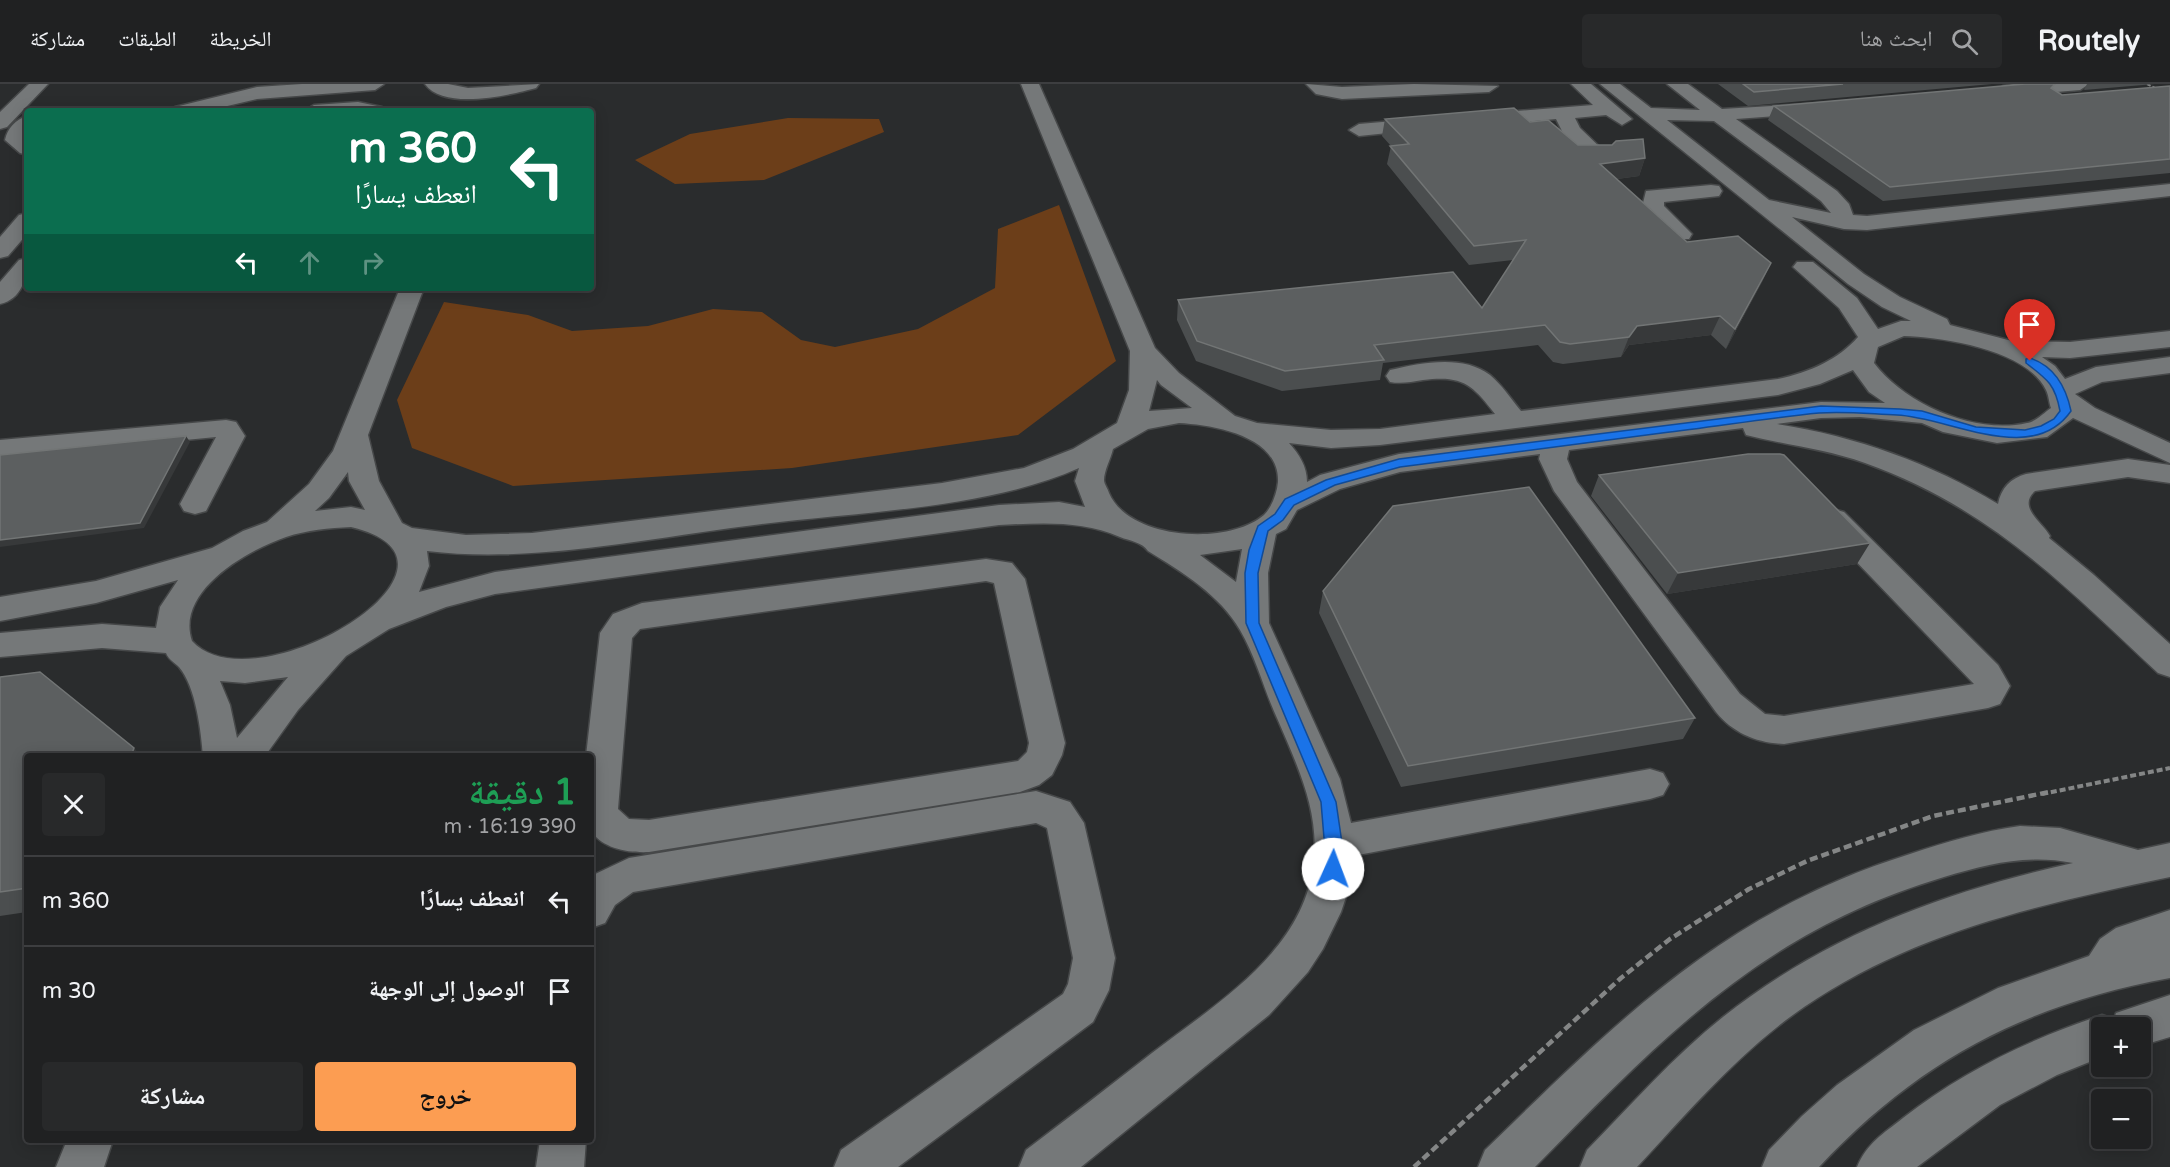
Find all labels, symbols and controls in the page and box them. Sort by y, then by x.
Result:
search box [1582,14,2002,68]
text: Routely [2038,24,2140,58]
icon: search [1948,25,1981,58]
text: ابحث هنا [1860,26,1933,52]
text: مشاركة [30,27,85,52]
text: الطبقات [118,27,177,52]
text: الخريطة [210,27,271,52]
text: 360 m [348,123,477,174]
icon: left [498,132,576,210]
text: انعطف يسارًا [355,178,477,211]
icon: left [230,246,263,279]
icon: ahead [293,246,326,279]
icon: right [356,246,389,279]
pin [2004,299,2055,361]
icon: arrive [2013,308,2046,341]
text: 1 دقيقة [468,771,576,814]
button: close [42,773,105,836]
text: 390 m · 16:19 [444,815,576,839]
position arrow [1301,837,1365,901]
icon: left [543,885,576,918]
text: انعطف يسارًا [420,886,525,912]
text: 360 m [42,888,109,914]
icon: arrive [543,975,576,1008]
text: الوصول إلى الوجهة [369,976,525,1002]
text: 30 m [42,978,96,1004]
map controls [2091,1017,2151,1149]
button: + [2091,1017,2151,1077]
button: مشاركة [42,1062,303,1131]
button: خروج [315,1062,576,1131]
button: − [2091,1089,2151,1149]

